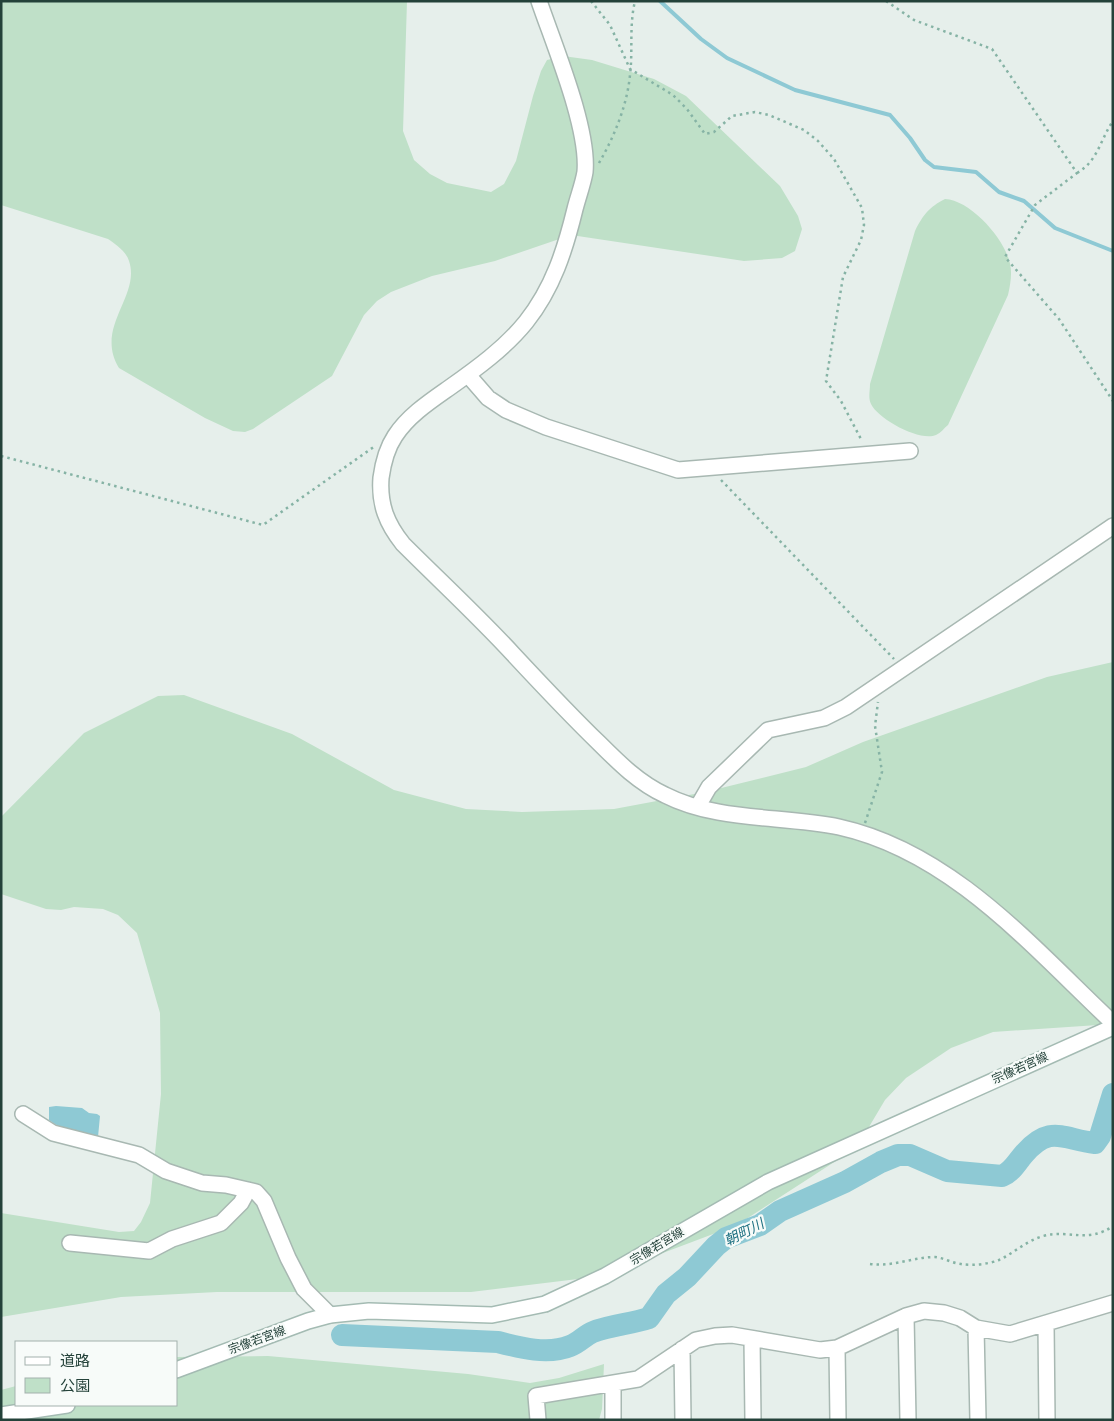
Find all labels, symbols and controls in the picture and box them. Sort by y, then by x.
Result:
street label: 宗像若宮線 [990,1049,1050,1087]
water label: 朝町川 [722,1214,768,1249]
street label: 宗像若宮線 [628,1225,686,1267]
street label: 宗像若宮線 [226,1323,288,1357]
legend [15,1341,178,1406]
text: 道路 [60,1352,90,1369]
text: 公園 [60,1377,90,1394]

